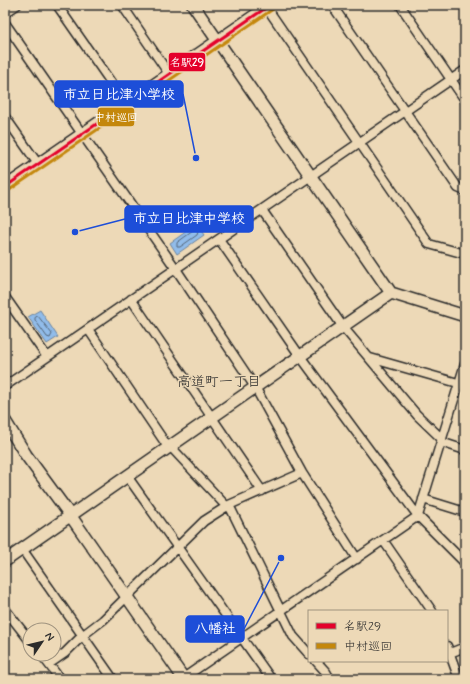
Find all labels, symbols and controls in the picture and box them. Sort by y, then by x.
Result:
line badge: 名駅29 [168,52,206,72]
text: 名駅29 [170,56,204,70]
callout: 市立日比津小学校 [55,81,183,107]
text: 市立日比津小学校 [63,86,175,104]
line badge: 中村巡回 [97,107,135,127]
text: 中村巡回 [94,111,138,125]
callout: 市立日比津中学校 [125,206,253,232]
text: 市立日比津中学校 [133,210,245,228]
district label: 高道町一丁目 [177,373,261,391]
legend [308,610,448,662]
callout: 八幡社 [186,616,244,642]
text: 名駅29 [344,619,381,635]
text: 八幡社 [194,620,236,638]
north arrow [22,622,62,662]
text: N [42,630,57,644]
text: 中村巡回 [344,639,392,655]

